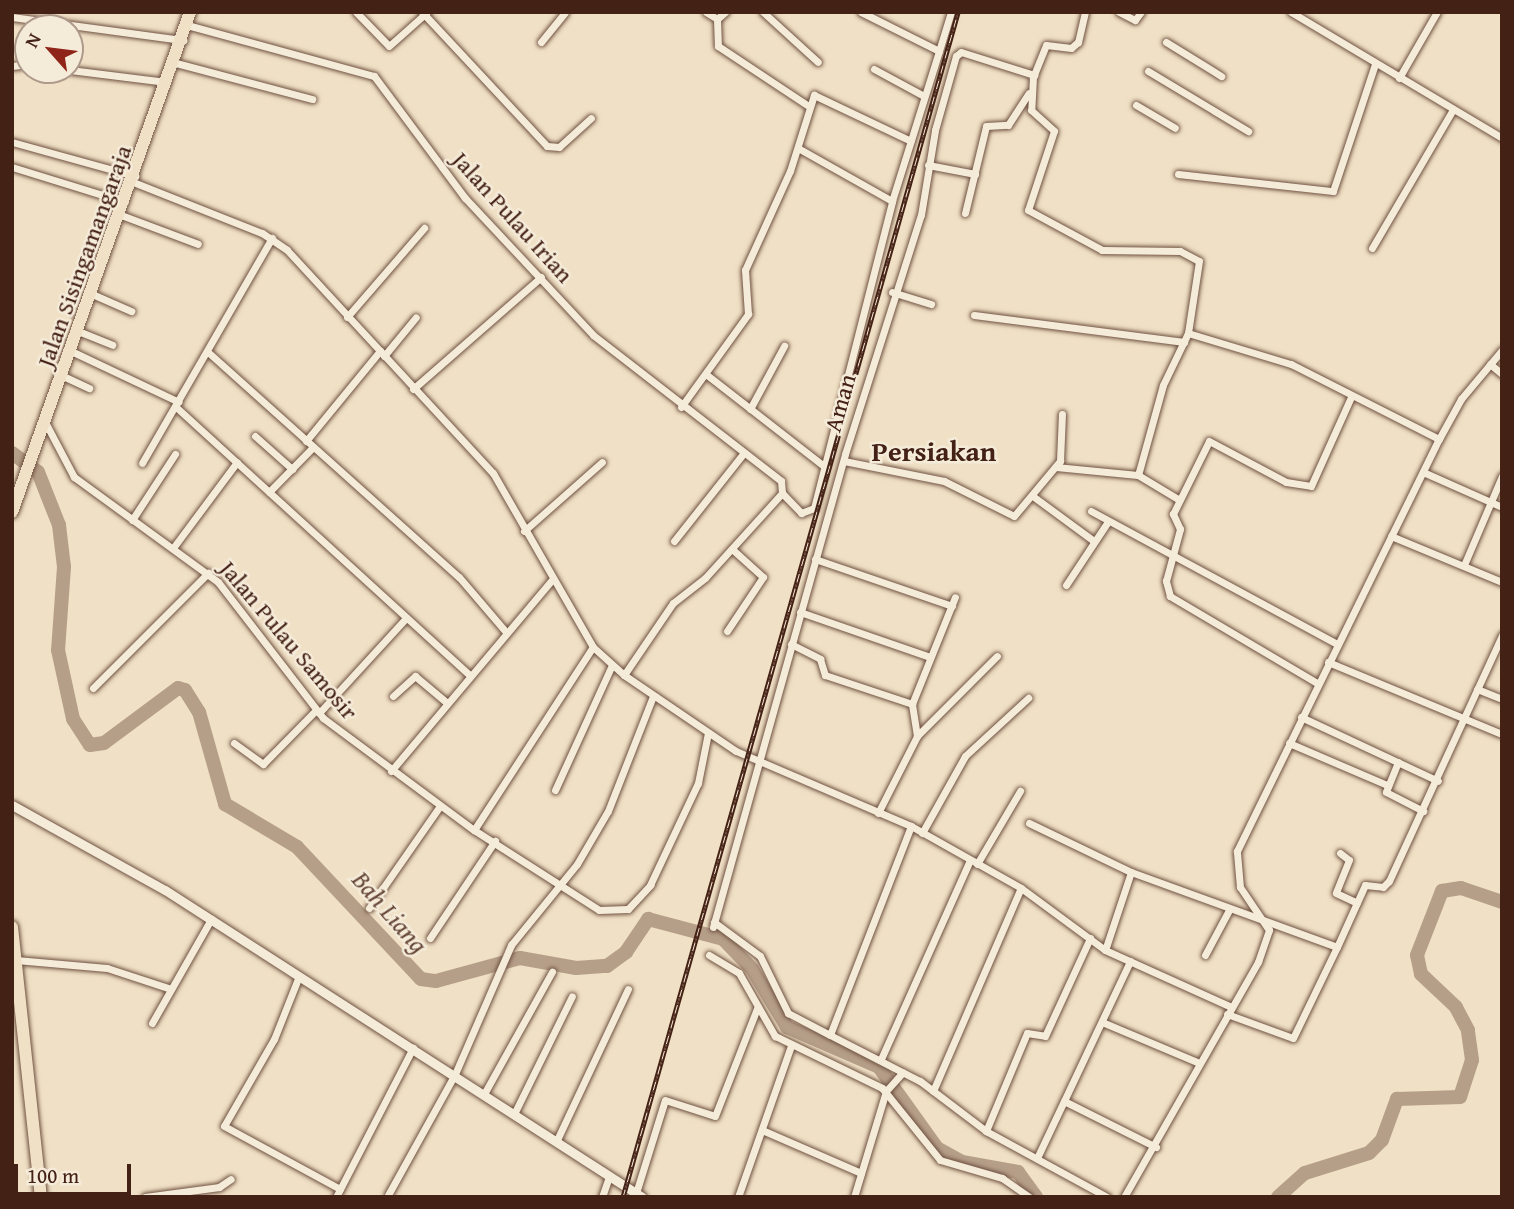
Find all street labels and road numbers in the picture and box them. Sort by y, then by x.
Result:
street label: Jalan Sisingamangaraja [30,141,138,371]
street label: Jalan Pulau Irian [446,145,580,289]
street label: Aman [818,371,862,435]
street label: Jalan Pulau Samosir [214,555,364,725]

